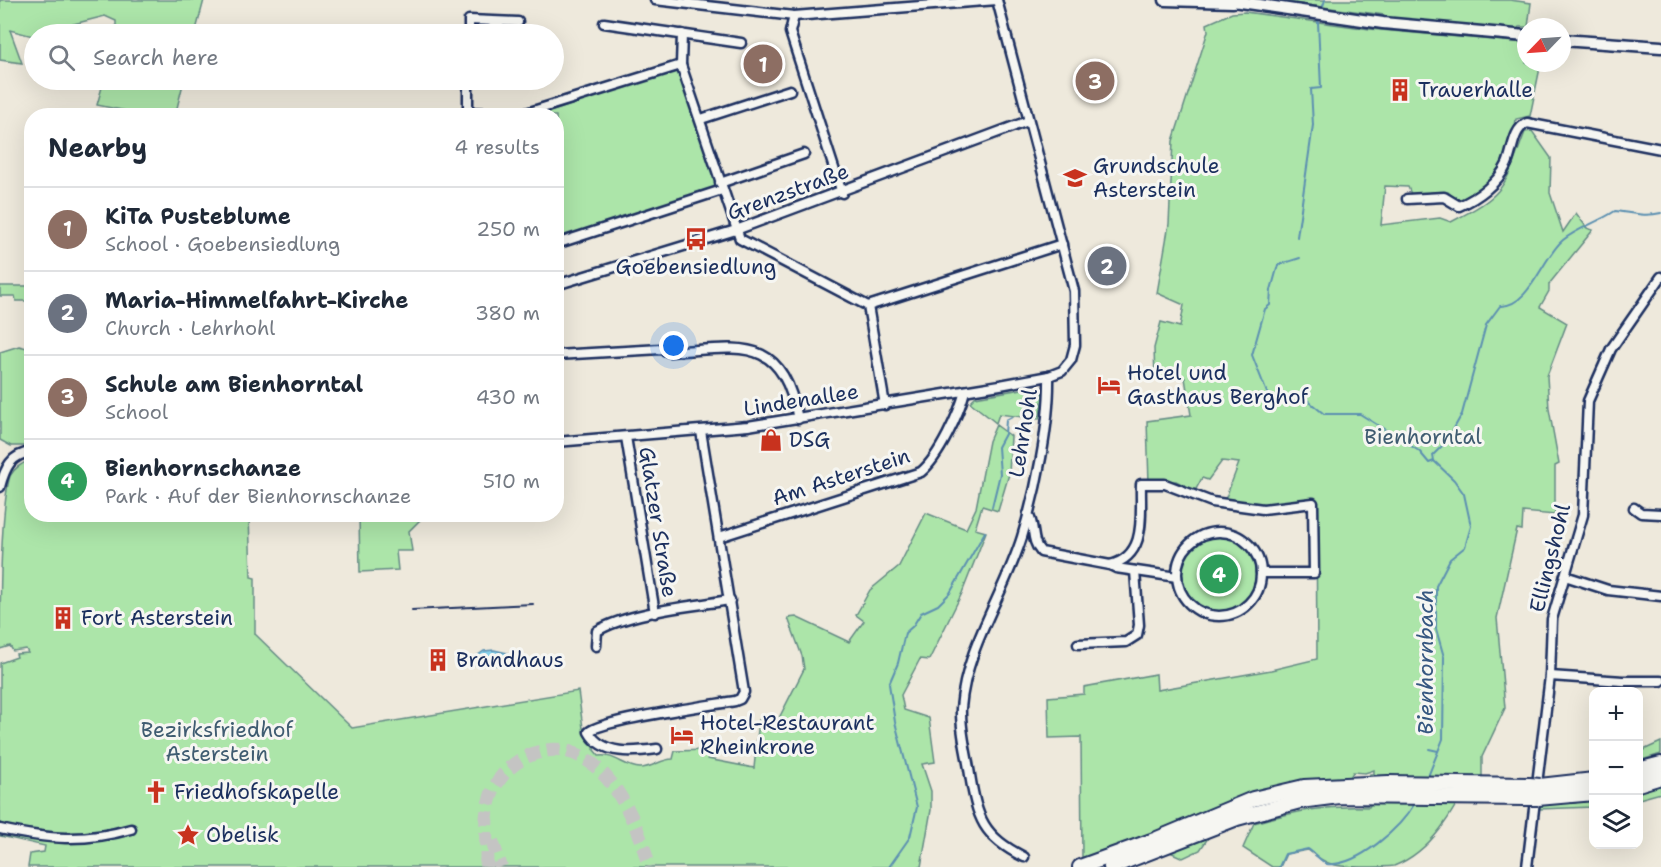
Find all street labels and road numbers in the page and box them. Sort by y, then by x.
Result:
street label: Grenzstraße [723,157,853,227]
street label: Lindenallee [742,377,860,423]
street label: Lehrhohl [1002,386,1044,479]
street label: Am Asterstein [769,442,914,512]
street label: Glatzer Straße [632,445,684,599]
street label: Ellingshohl [1523,500,1577,615]

